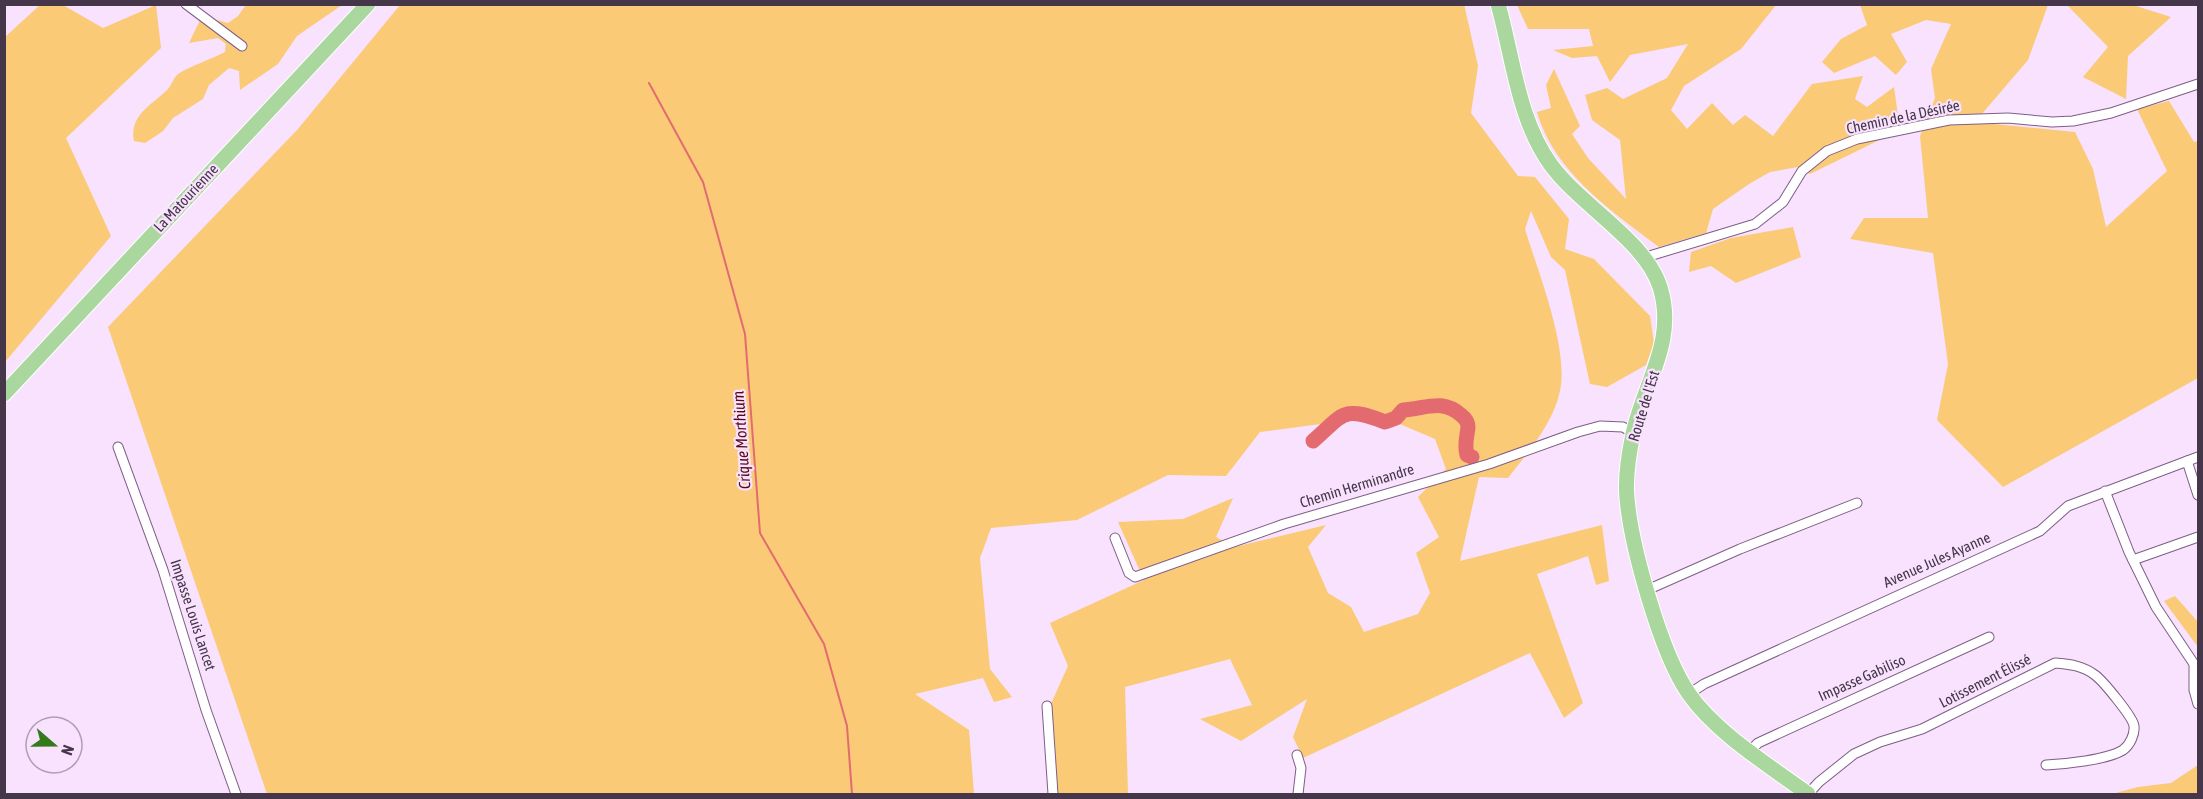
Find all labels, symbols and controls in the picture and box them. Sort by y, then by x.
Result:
street label: Chemin de la Désirée [1845,96,1961,137]
street label: La Matourienne [150,160,221,235]
street label: Route de l'Est [1625,368,1662,443]
water label: Crique Morthium [729,390,754,490]
street label: Chemin Herminandre [1298,460,1416,511]
street label: Avenue Jules Ayanne [1881,528,1993,591]
street label: Impasse Louis Lancet [167,557,219,673]
street label: Lotissement Élissé [1936,650,2034,711]
street label: Impasse Gabiliso [1816,651,1908,704]
north arrow [24,715,84,775]
text: N [58,743,78,758]

